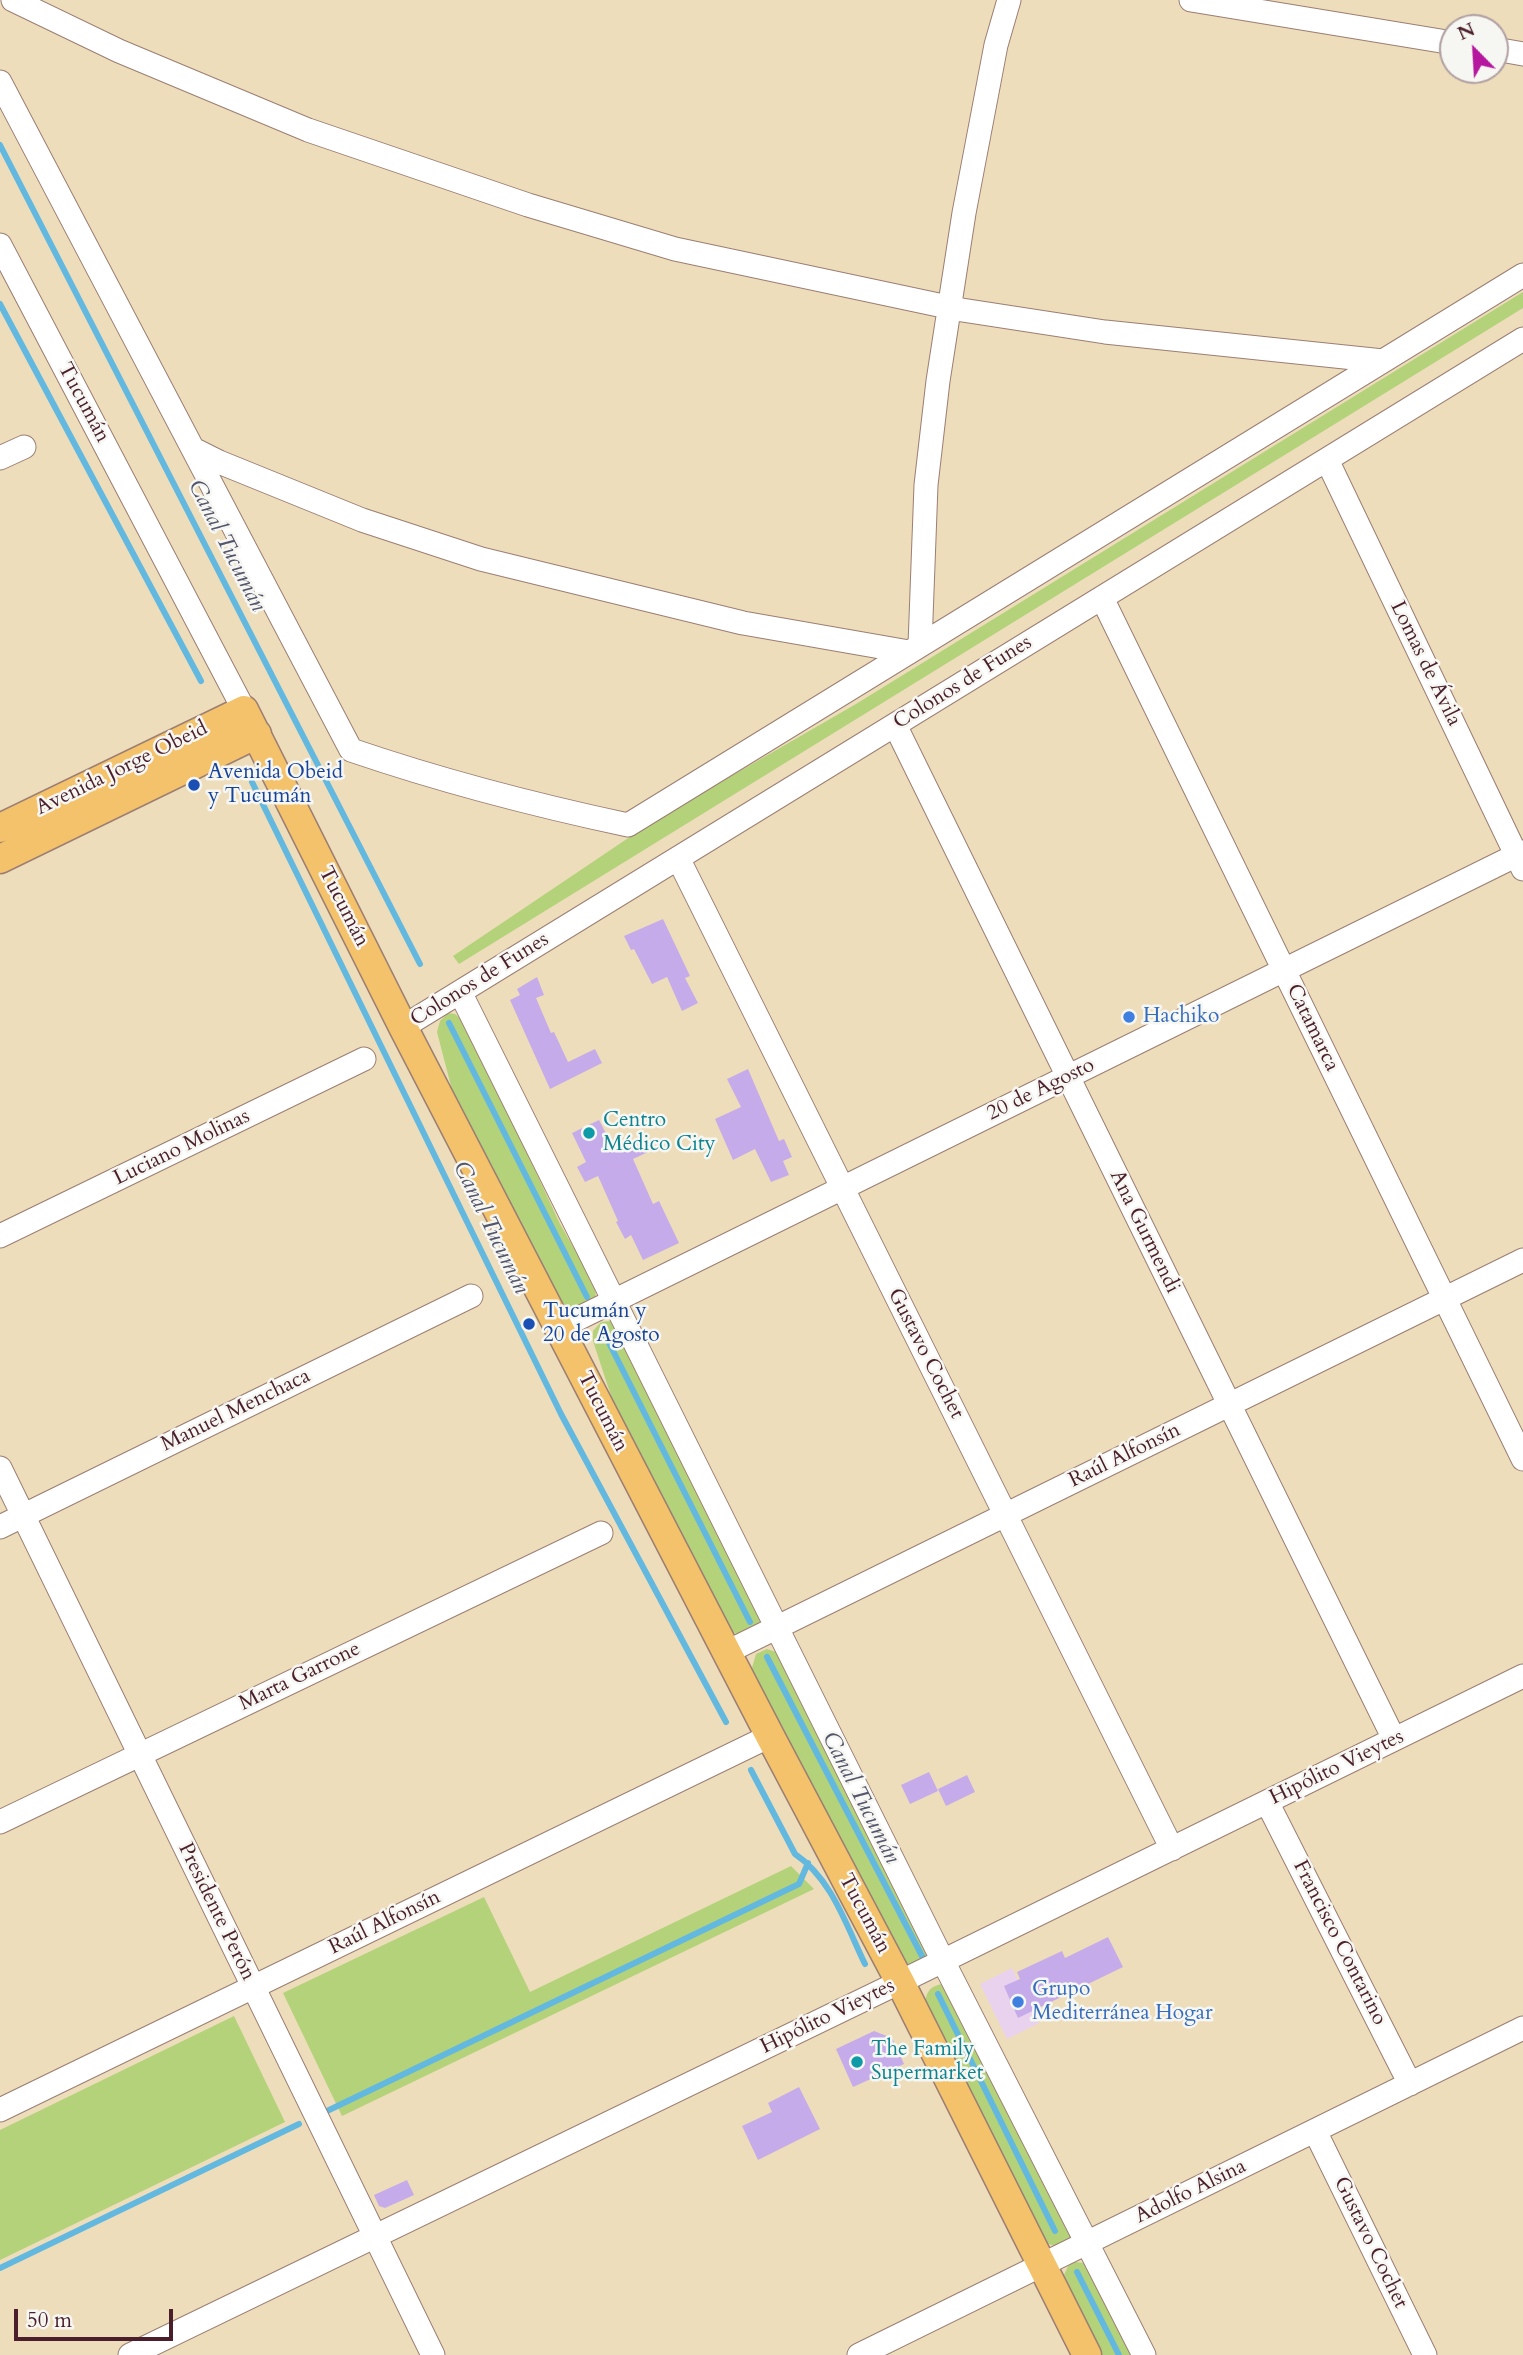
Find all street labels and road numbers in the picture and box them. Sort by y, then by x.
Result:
street label: Tucumán [51,359,115,447]
street label: Lomas de Ávila [1384,597,1466,731]
street label: Colonos de Funes [889,630,1037,736]
street label: Avenida Jorge Obeid [32,716,212,822]
street label: Tucumán [312,863,374,951]
street label: Colonos de Funes [406,927,554,1033]
street label: Catamarca [1280,980,1344,1076]
street label: 20 de Agosto [983,1053,1099,1127]
street label: Luciano Molinas [110,1104,254,1192]
street label: Ana Gurmendi [1103,1166,1185,1298]
street label: Gustavo Cochet [881,1284,969,1424]
street label: Manuel Menchaca [157,1364,315,1458]
street label: Tucumán [571,1368,633,1456]
street label: Raúl Alfonsín [1065,1418,1185,1494]
street label: Marta Garrone [235,1637,365,1717]
street label: Hipólito Vieytes [1266,1725,1408,1811]
street label: Presidente Perón [172,1839,260,1985]
street label: Francisco Contarino [1287,1856,1391,2030]
street label: Tucumán [832,1870,896,1958]
street label: Raúl Alfonsín [325,1885,445,1961]
street label: Hipólito Vieytes [757,1974,899,2060]
street label: Adolfo Alsina [1131,2154,1251,2230]
street label: Gustavo Cochet [1327,2173,1413,2313]

